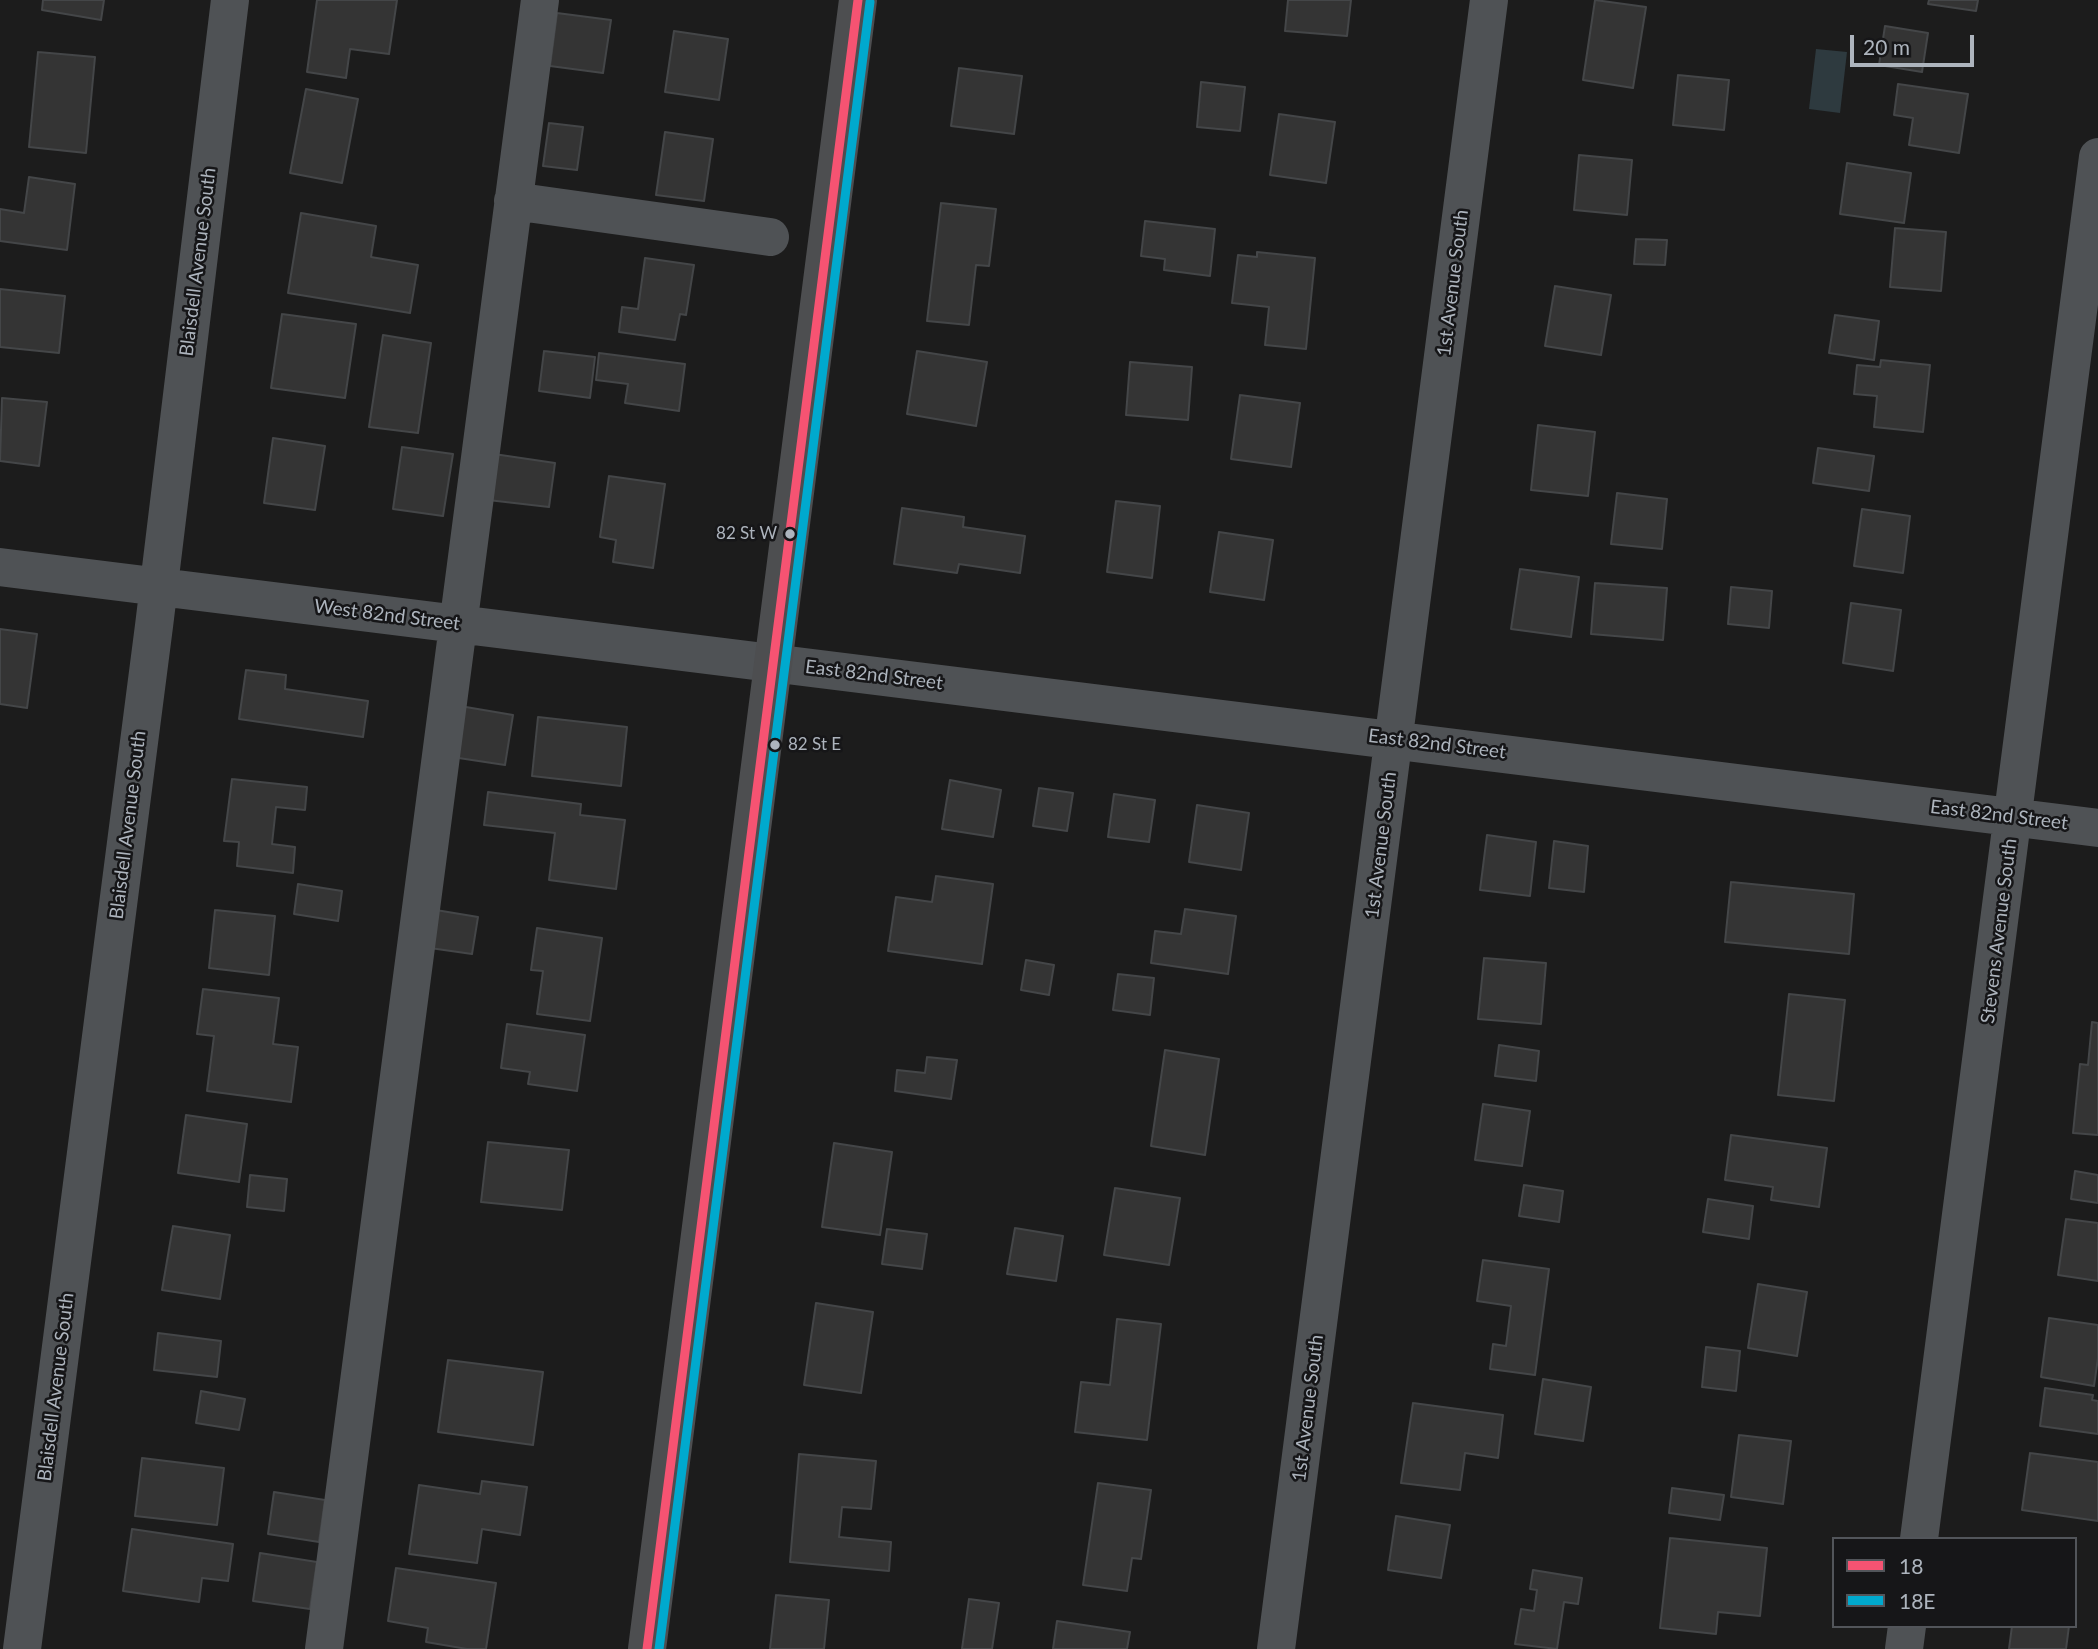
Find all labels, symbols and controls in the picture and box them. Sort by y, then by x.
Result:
scale bar [1853,21,1977,65]
text: 20 m [1863,34,1910,59]
street label: Blaisdell Avenue South [175,166,221,358]
street label: 1st Avenue South [1433,208,1473,358]
place label: 82 St W [716,524,777,544]
marker: 82 St W [783,527,797,541]
street label: West 82nd Street [313,595,461,635]
street label: East 82nd Street [804,655,944,695]
street label: East 82nd Street [1367,724,1507,764]
street label: Blaisdell Avenue South [105,729,151,921]
place label: 82 St E [788,735,841,755]
marker: 82 St E [768,738,782,752]
street label: 1st Avenue South [1361,770,1401,920]
street label: East 82nd Street [1929,795,2069,835]
street label: Stevens Avenue South [1976,837,2022,1025]
street label: Blaisdell Avenue South [33,1291,79,1483]
street label: 1st Avenue South [1288,1333,1328,1483]
legend [1832,1537,2077,1628]
text: 18 [1899,1553,1923,1578]
text: 18E [1899,1588,1936,1613]

